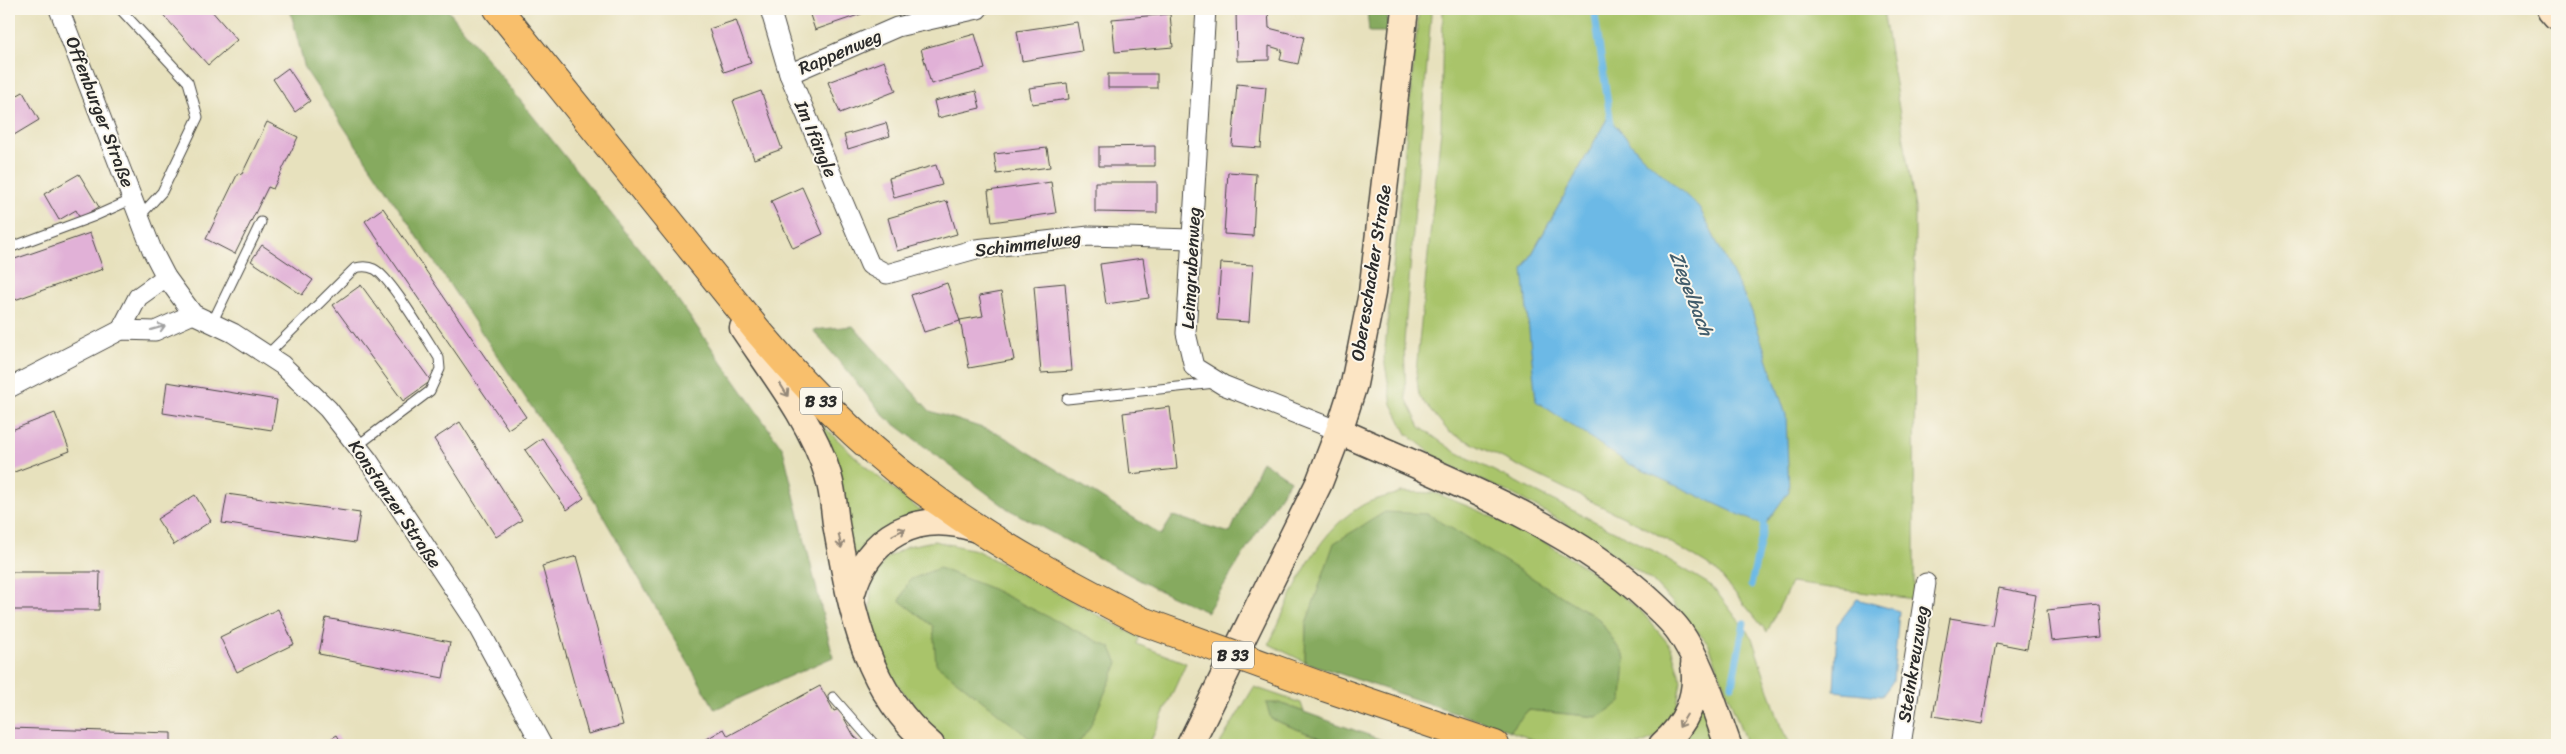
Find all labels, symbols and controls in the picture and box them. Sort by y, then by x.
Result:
street label: Rappenweg [793,20,887,84]
street label: Offenburger Straße [56,32,144,192]
street label: Im Ifängle [785,94,847,183]
street label: Obereschacher Straße [1341,182,1401,363]
street label: Leimgrubenweg [1172,206,1210,330]
street label: Schimmelweg [973,222,1083,266]
water label: Ziegelbach [1660,246,1724,342]
one-way arrow [150,323,166,333]
one-way arrow [780,383,790,397]
road number: B 33 [800,388,842,414]
street label: Konstanzer Straße [340,433,450,575]
one-way arrow [891,527,906,537]
one-way arrow [835,532,845,548]
street label: Steinkreuzweg [1888,603,1938,725]
road number: B 33 [1212,642,1254,668]
one-way arrow [1677,713,1687,727]

